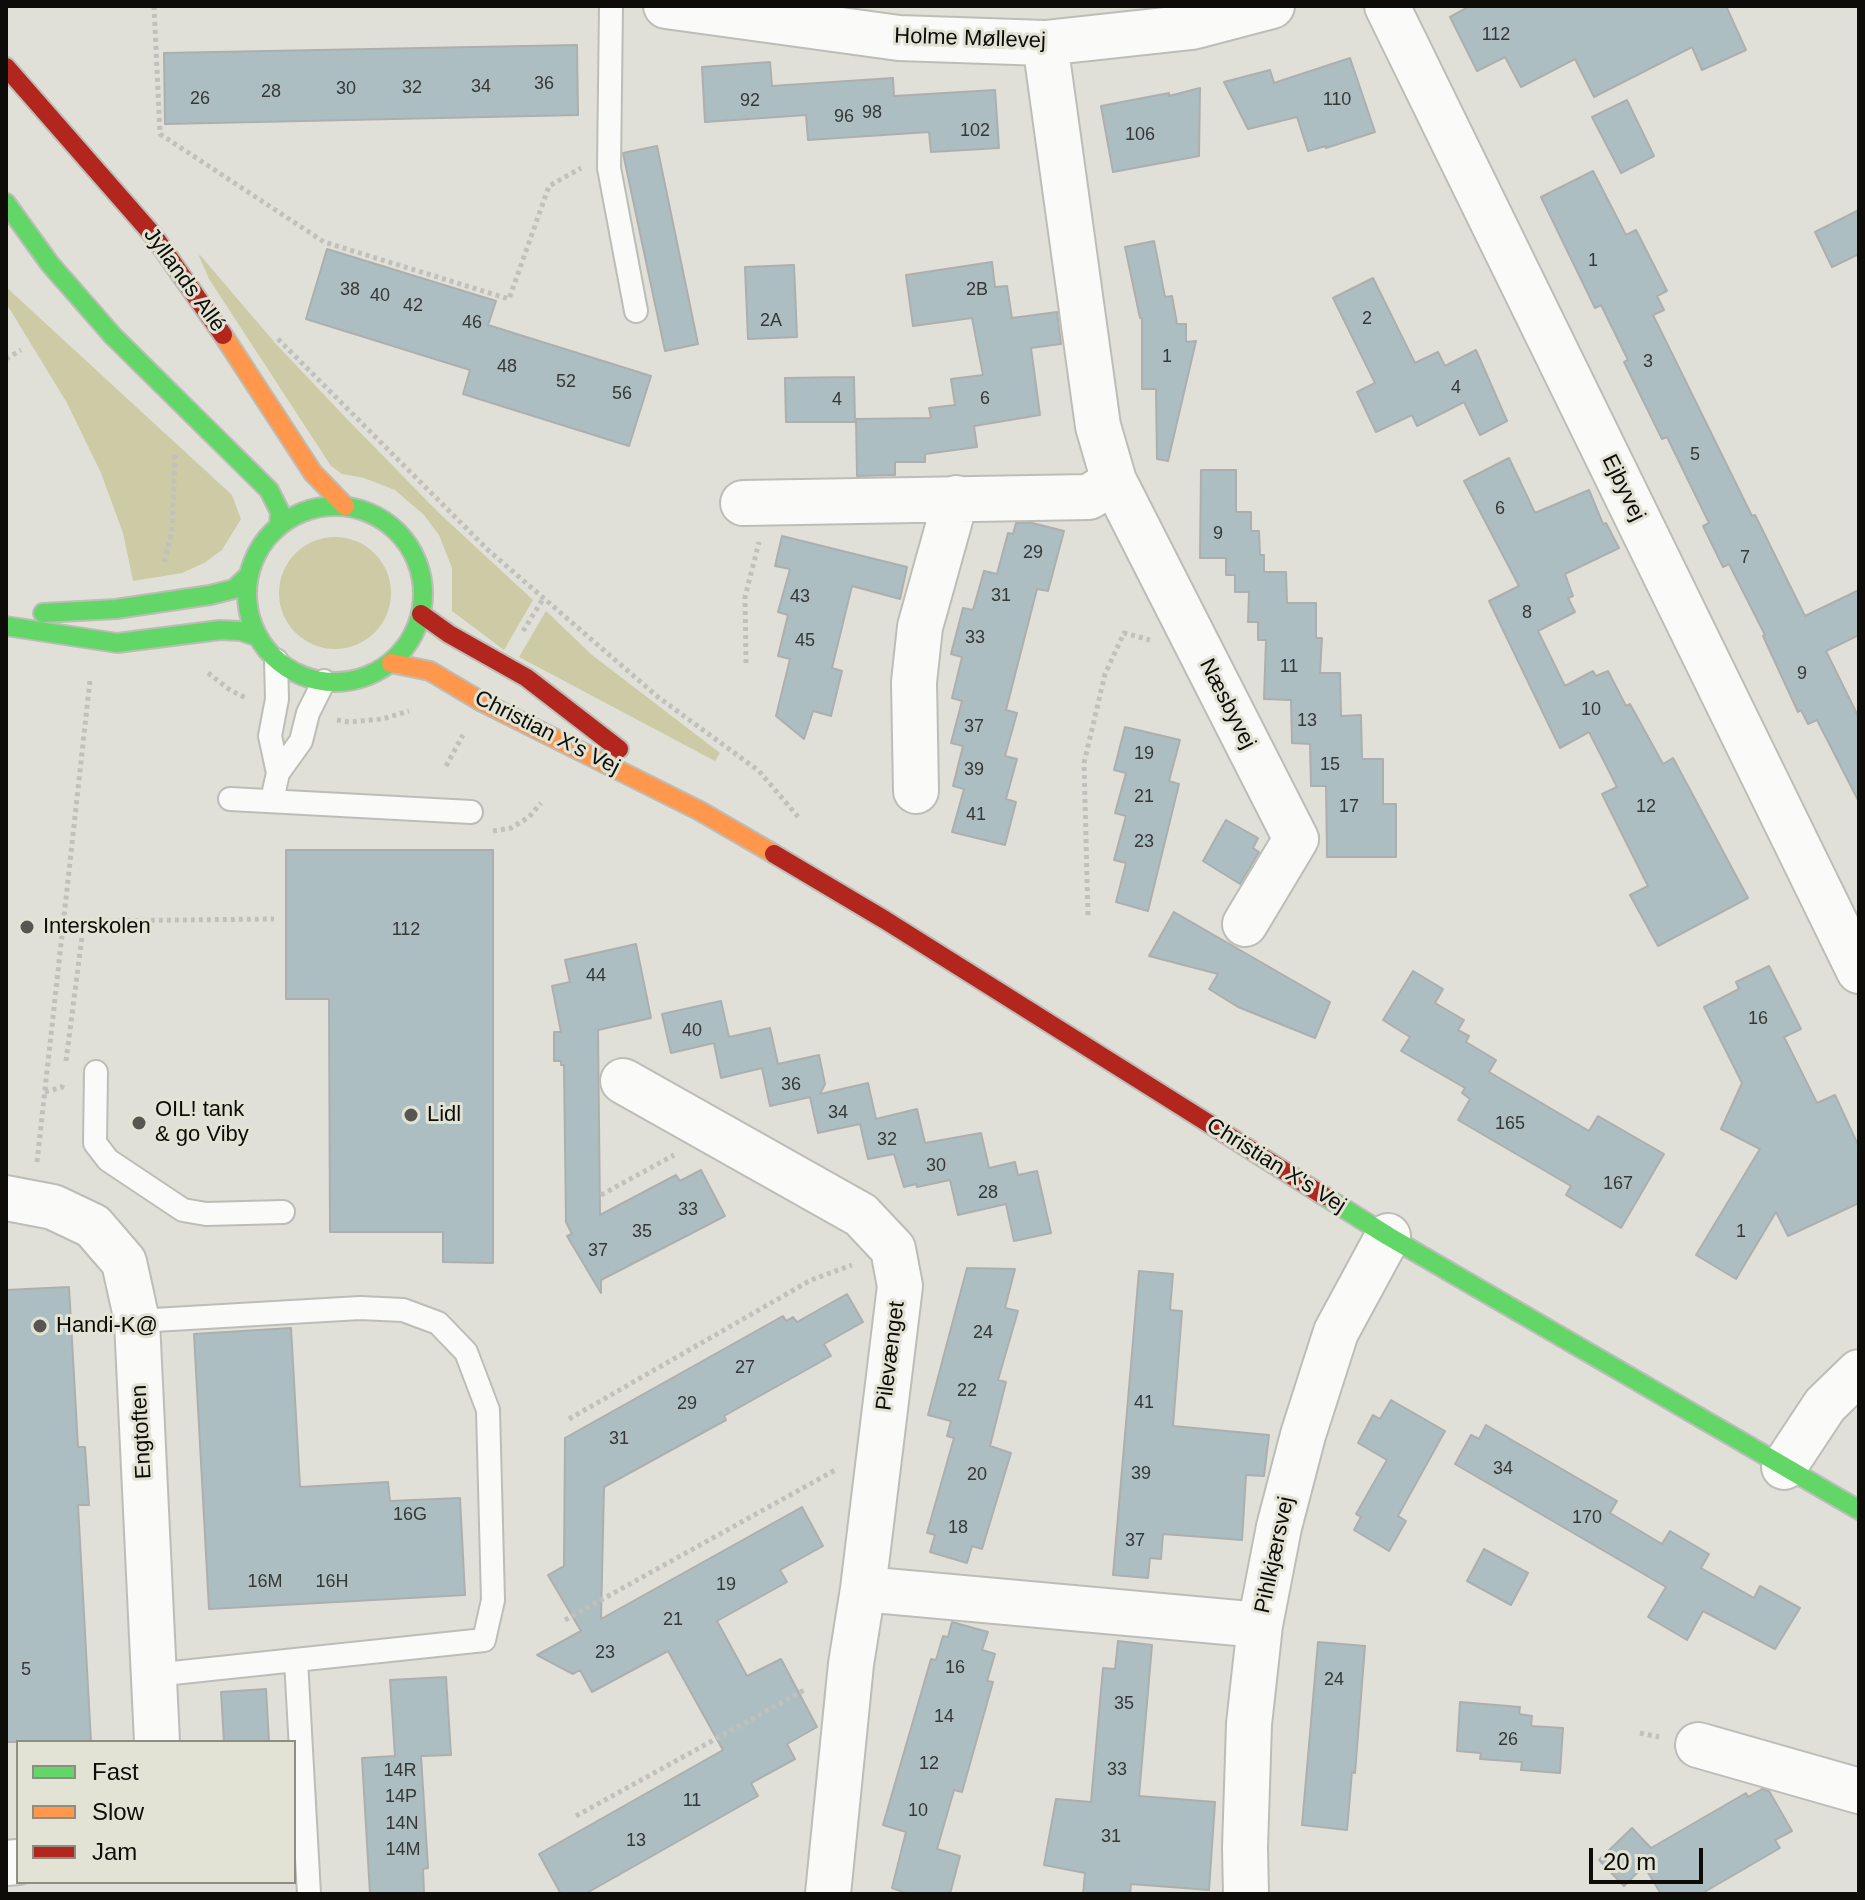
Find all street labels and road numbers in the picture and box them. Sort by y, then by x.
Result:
street label: Holme Møllevej [894,23,1046,55]
street label: Jyllands Allé [137,223,231,337]
street label: Ejbyvej [1596,450,1650,526]
street label: Næsbyvej [1193,654,1261,754]
street label: Christian X's Vej [470,685,624,781]
street label: Christian X's Vej [1201,1113,1351,1219]
street label: Pilevænget [871,1300,911,1412]
street label: Engtoften [126,1384,158,1480]
street label: Pihlkjærsvej [1250,1494,1300,1616]

